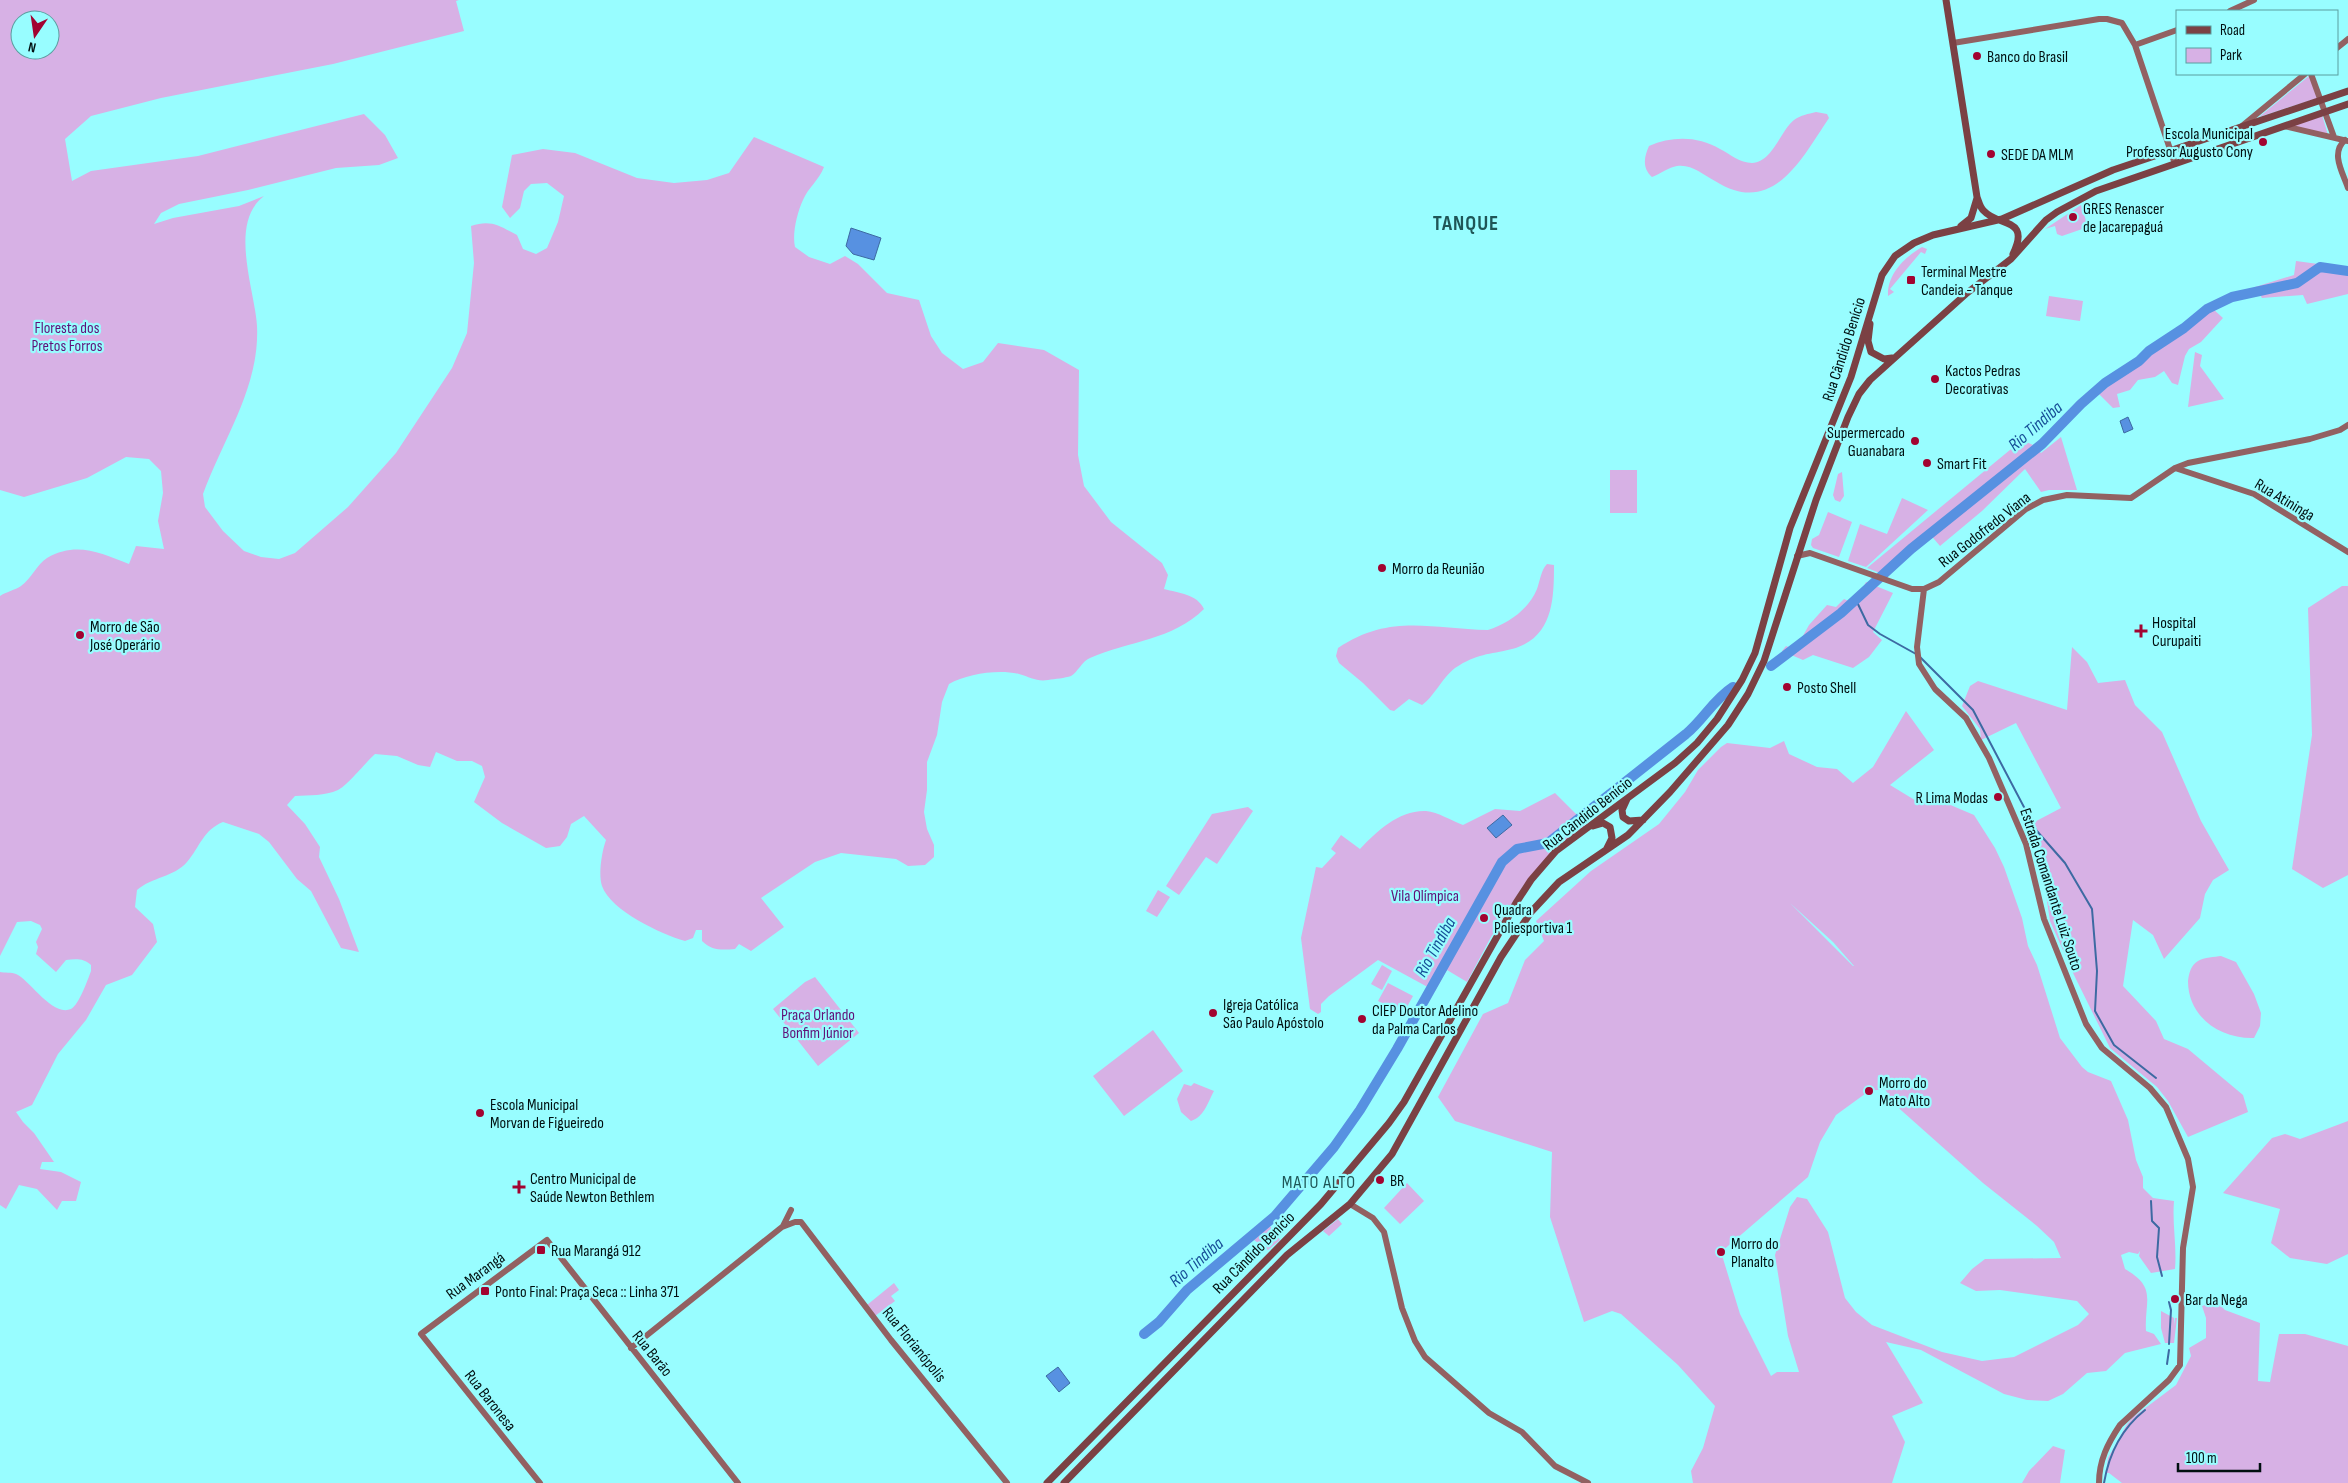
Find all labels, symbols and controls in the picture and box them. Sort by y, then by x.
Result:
north arrow [10,10,60,60]
legend [2176,10,2338,75]
text: Road [2220,21,2245,40]
text: N [27,38,38,56]
text: Park [2220,46,2242,65]
place label: Banco do Brasil [1987,48,2068,67]
marker: Banco do Brasil [1971,50,1983,62]
place label: Escola Municipal Professor Augusto Cony [2126,125,2253,162]
marker: Escola Municipal Professor Augusto Cony [2257,136,2269,148]
place label: SEDE DA MLM [2001,146,2073,165]
marker: SEDE DA MLM [1985,148,1997,160]
place label: GRES Renascer de Jacarepaguá [2083,200,2165,237]
district label: TANQUE [1433,211,1499,236]
marker: GRES Renascer de Jacarepaguá [2067,211,2079,223]
place label: Terminal Mestre Candeia - Tanque [1921,263,2013,300]
marker: Terminal Mestre Candeia - Tanque [1905,274,1917,286]
street label: Rua Cândido Benício [1819,295,1870,404]
park label: Floresta dos Pretos Forros [32,319,103,356]
place label: Kactos Pedras Decorativas [1945,362,2021,399]
marker: Kactos Pedras Decorativas [1929,373,1941,385]
water label: Rio Tindiba [2004,397,2067,456]
place label: Supermercado Guanabara [1827,424,1905,461]
marker: Supermercado Guanabara [1909,435,1921,447]
place label: Smart Fit [1937,455,1987,474]
marker: Smart Fit [1921,457,1933,469]
street label: Rua Atininga [2251,475,2318,526]
street label: Rua Godofredo Viana [1935,488,2035,572]
place label: Morro da Reunião [1392,560,1485,579]
marker: Morro da Reunião [1376,562,1388,574]
place label: Hospital Curupaiti [2152,614,2201,651]
place label: Morro de São José Operário [89,618,160,655]
marker: Hospital Curupaiti [2134,624,2148,638]
marker: Morro de São José Operário [74,629,86,641]
place label: Posto Shell [1797,679,1856,698]
marker: Posto Shell [1781,681,1793,693]
street label: Rua Cândido Benício [1539,773,1636,855]
place label: R Lima Modas [1915,789,1988,808]
marker: R Lima Modas [1992,791,2004,803]
street label: Estrada Comandante Luiz Souto [2015,806,2086,973]
park label: Vila Olímpica [1391,887,1459,906]
place label: Quadra Poliesportiva 1 [1494,901,1572,938]
marker: Quadra Poliesportiva 1 [1478,912,1490,924]
water label: Rio Tindiba [1411,913,1461,981]
place label: Igreja Católica São Paulo Apóstolo [1223,996,1324,1033]
place label: CIEP Doutor Adelino da Palma Carlos [1372,1002,1478,1039]
park label: Praça Orlando Bonfim Júnior [781,1006,855,1043]
marker: Igreja Católica São Paulo Apóstolo [1207,1007,1219,1019]
marker: CIEP Doutor Adelino da Palma Carlos [1356,1013,1368,1025]
place label: Morro do Mato Alto [1879,1074,1930,1111]
marker: Morro do Mato Alto [1863,1085,1875,1097]
place label: Escola Municipal Morvan de Figueiredo [490,1096,604,1133]
marker: Escola Municipal Morvan de Figueiredo [474,1107,486,1119]
place label: Centro Municipal de Saúde Newton Bethlem [530,1170,655,1207]
district label: MATO ALTO [1282,1172,1356,1193]
place label: BR [1390,1172,1405,1191]
marker: BR [1374,1174,1386,1186]
marker: Centro Municipal de Saúde Newton Bethlem [512,1180,526,1194]
street label: Rua Cândido Benício [1209,1208,1299,1298]
water label: Rio Tindiba [1165,1233,1228,1292]
place label: Morro do Planalto [1731,1235,1779,1272]
place label: Rua Marangá 912 [551,1242,641,1261]
marker: Rua Marangá 912 [535,1244,547,1256]
marker: Morro do Planalto [1715,1246,1727,1258]
street label: Rua Marangá [443,1249,509,1304]
place label: Ponto Final: Praça Seca :: Linha 371 [495,1283,679,1302]
marker: Ponto Final: Praça Seca :: Linha 371 [479,1285,491,1297]
place label: Bar da Nega [2185,1291,2248,1310]
marker: Bar da Nega [2169,1293,2181,1305]
street label: Rua Florianópolis [878,1304,950,1386]
street label: Rua Barão [628,1327,676,1381]
street label: Rua Baronesa [460,1367,520,1435]
scale bar [2178,1440,2260,1472]
text: 100 m [2186,1449,2217,1468]

